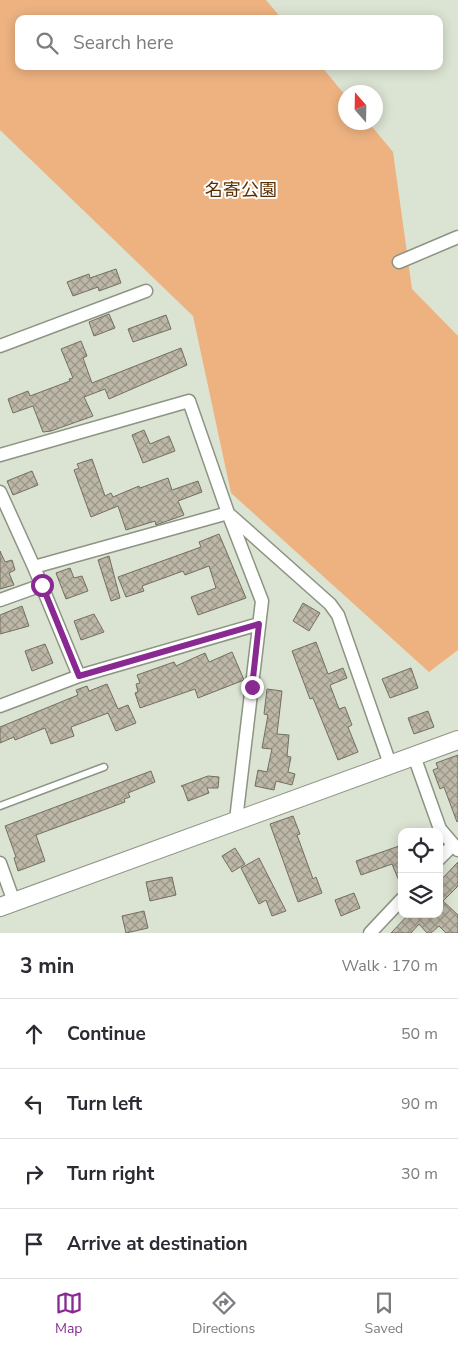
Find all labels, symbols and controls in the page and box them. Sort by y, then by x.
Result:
search box [15,15,443,70]
icon: search [33,29,61,57]
text: Search here [73,30,174,56]
north arrow [338,85,383,130]
park label: 名寄公園 [205,178,277,202]
route start [31,574,54,597]
route end [241,676,264,699]
map controls [398,828,443,918]
button: locate [398,828,443,873]
button: layers [398,873,443,918]
text: 3 min [20,952,74,980]
text: Walk · 170 m [342,955,438,977]
icon: ahead [20,1020,48,1048]
text: Continue [67,1021,146,1047]
text: 50 m [401,1023,438,1045]
icon: left [20,1090,48,1118]
text: Turn left [67,1091,142,1117]
text: 90 m [401,1093,438,1115]
icon: right [20,1160,48,1188]
text: Turn right [67,1161,154,1187]
text: 30 m [401,1163,438,1185]
icon: arrive [20,1230,48,1258]
text: Arrive at destination [67,1231,248,1257]
tab: Map [55,1289,83,1338]
tab: Directions [192,1289,255,1338]
tab: Saved [365,1289,403,1338]

